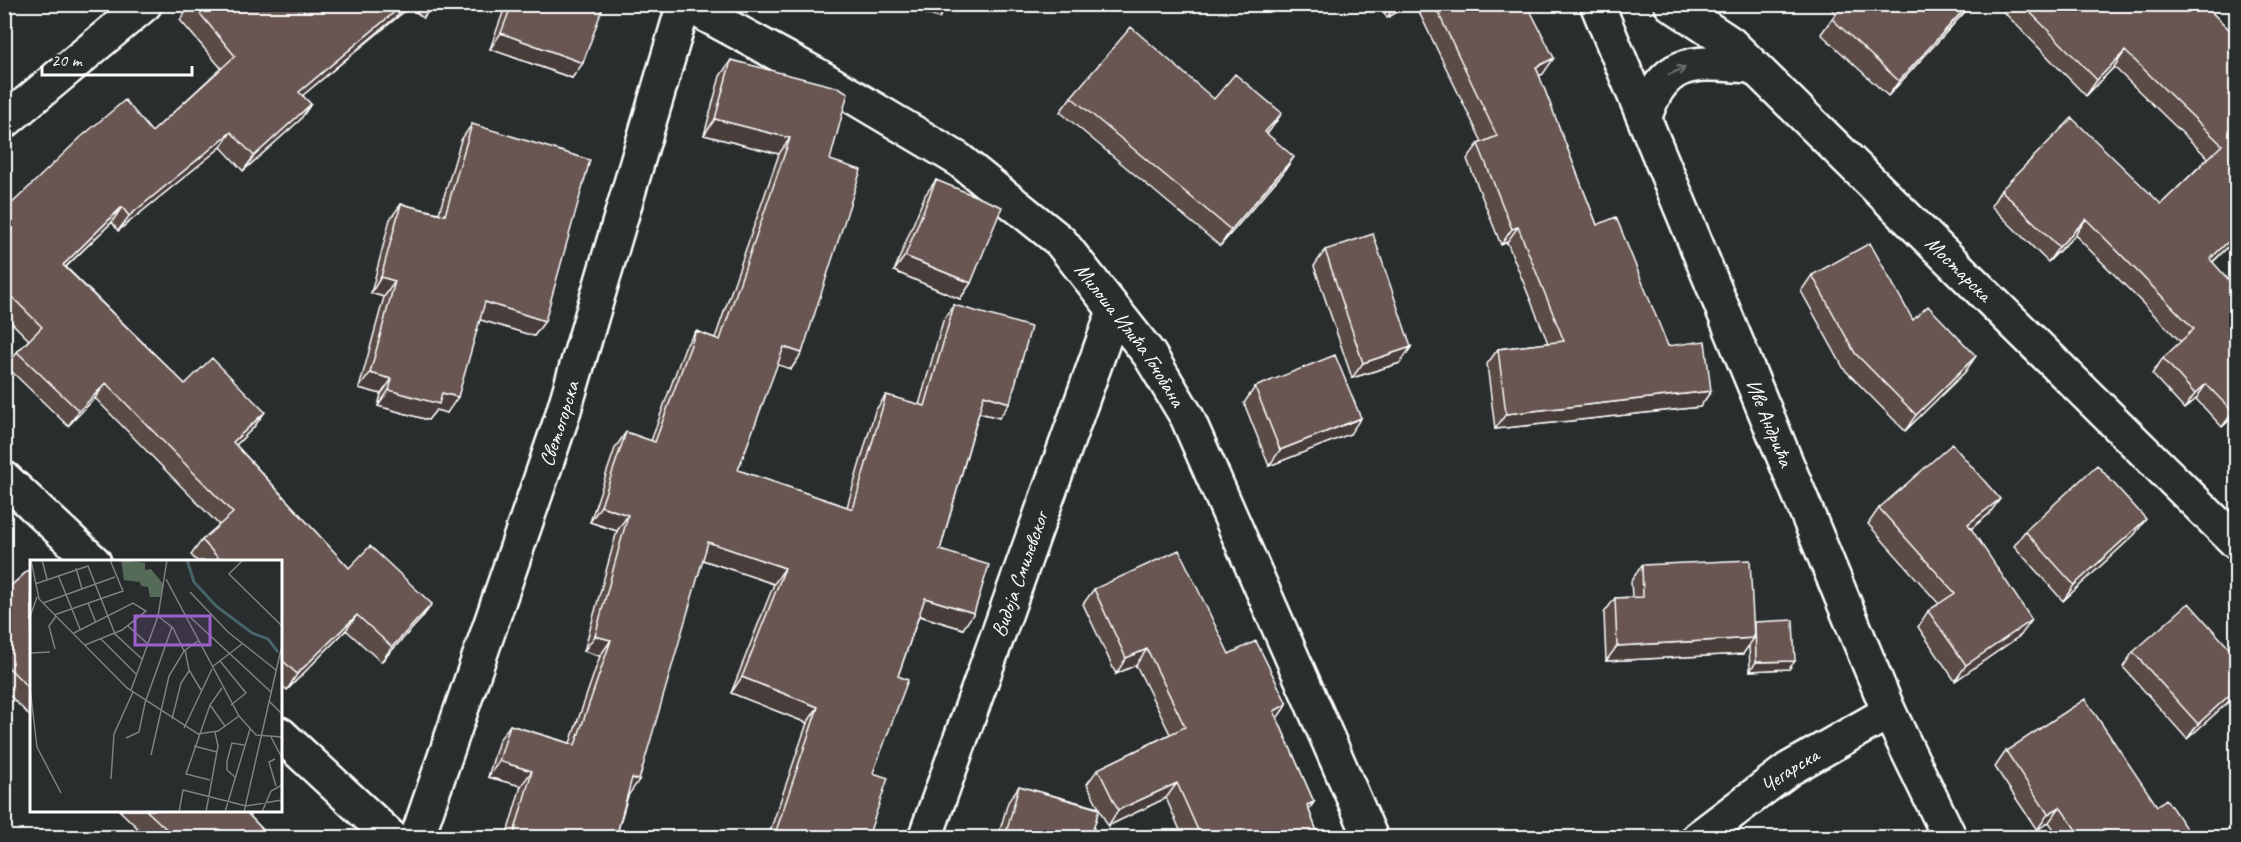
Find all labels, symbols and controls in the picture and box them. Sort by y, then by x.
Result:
scale bar [42,39,192,77]
text: 20 m [51,49,84,71]
one-way arrow [1667,65,1685,77]
street label: Мостарска [1920,230,1999,309]
street label: Милоша Илића Гочобана [1069,257,1191,413]
street label: Иве Андрића [1740,375,1800,472]
street label: Светогорска [533,376,585,470]
street label: Видоја Смилевског [985,505,1055,640]
inset map [30,560,282,812]
street label: Чегарска [1755,741,1825,799]

